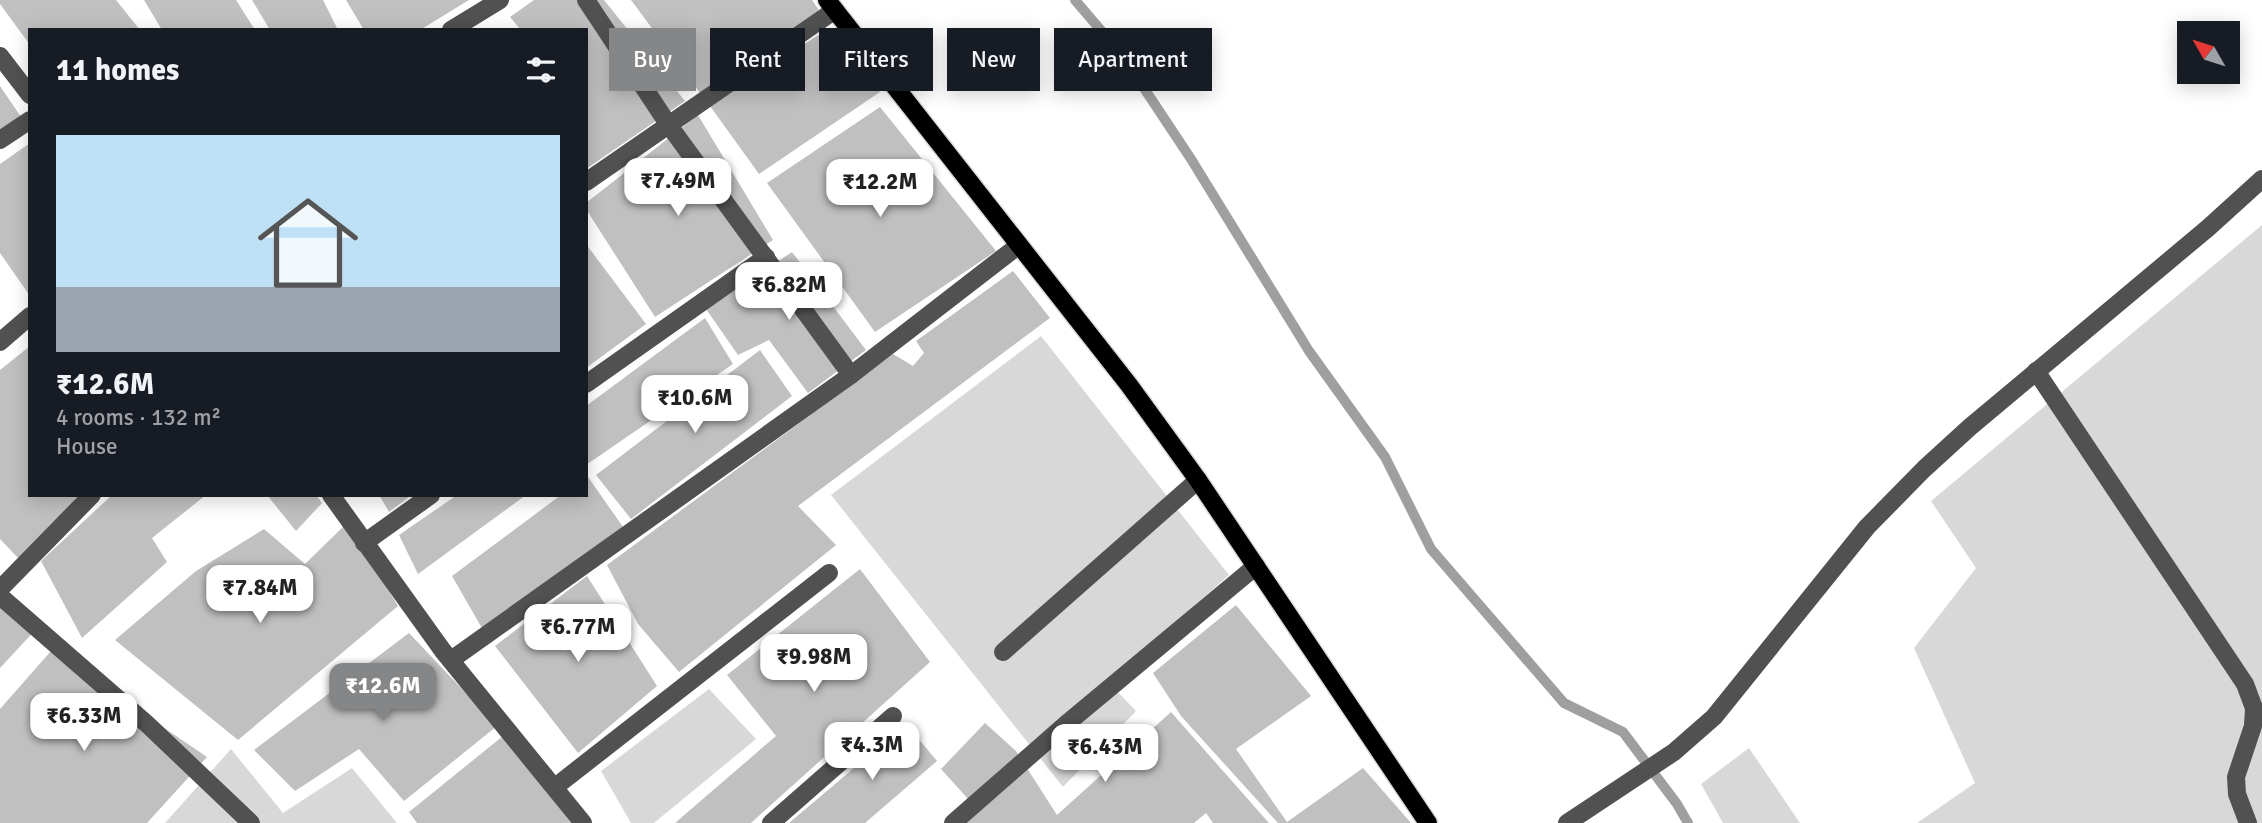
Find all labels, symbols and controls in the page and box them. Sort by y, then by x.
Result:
north arrow [2177,21,2240,84]
map controls [2177,21,2240,84]
chip: Buy [609,28,696,91]
chip: Rent [710,28,805,91]
chip: Filters [819,28,933,91]
chip: New [947,28,1040,91]
chip: Apartment [1054,28,1212,91]
icon: filters [522,51,560,89]
text: 11 homes [56,52,179,89]
pin: ₹7.49M [621,158,735,218]
pin: ₹12.2M [823,160,937,219]
text: ₹7.49M [640,166,716,195]
text: ₹12.2M [842,167,918,196]
icon: home [245,180,371,306]
pin: ₹6.82M [732,262,846,322]
text: ₹6.82M [751,270,827,299]
text: ₹12.6M [56,366,154,403]
pin: ₹10.6M [638,376,752,435]
text: ₹10.6M [657,383,733,412]
text: 4 rooms · 132 m² [56,403,221,432]
text: House [56,432,118,461]
pin: ₹7.84M [203,566,317,625]
text: ₹7.84M [222,573,298,602]
pin: ₹6.77M [521,604,635,664]
text: ₹6.77M [540,612,616,641]
pin: ₹9.98M [757,634,871,694]
text: ₹9.98M [776,642,852,671]
pin: ₹12.6M [326,664,440,723]
text: ₹12.6M [345,671,421,700]
pin: ₹6.33M [27,694,141,753]
text: ₹6.33M [46,701,122,730]
pin: ₹4.3M [823,722,921,782]
pin: ₹6.43M [1048,724,1162,784]
text: ₹4.3M [840,730,904,759]
text: ₹6.43M [1067,732,1143,761]

